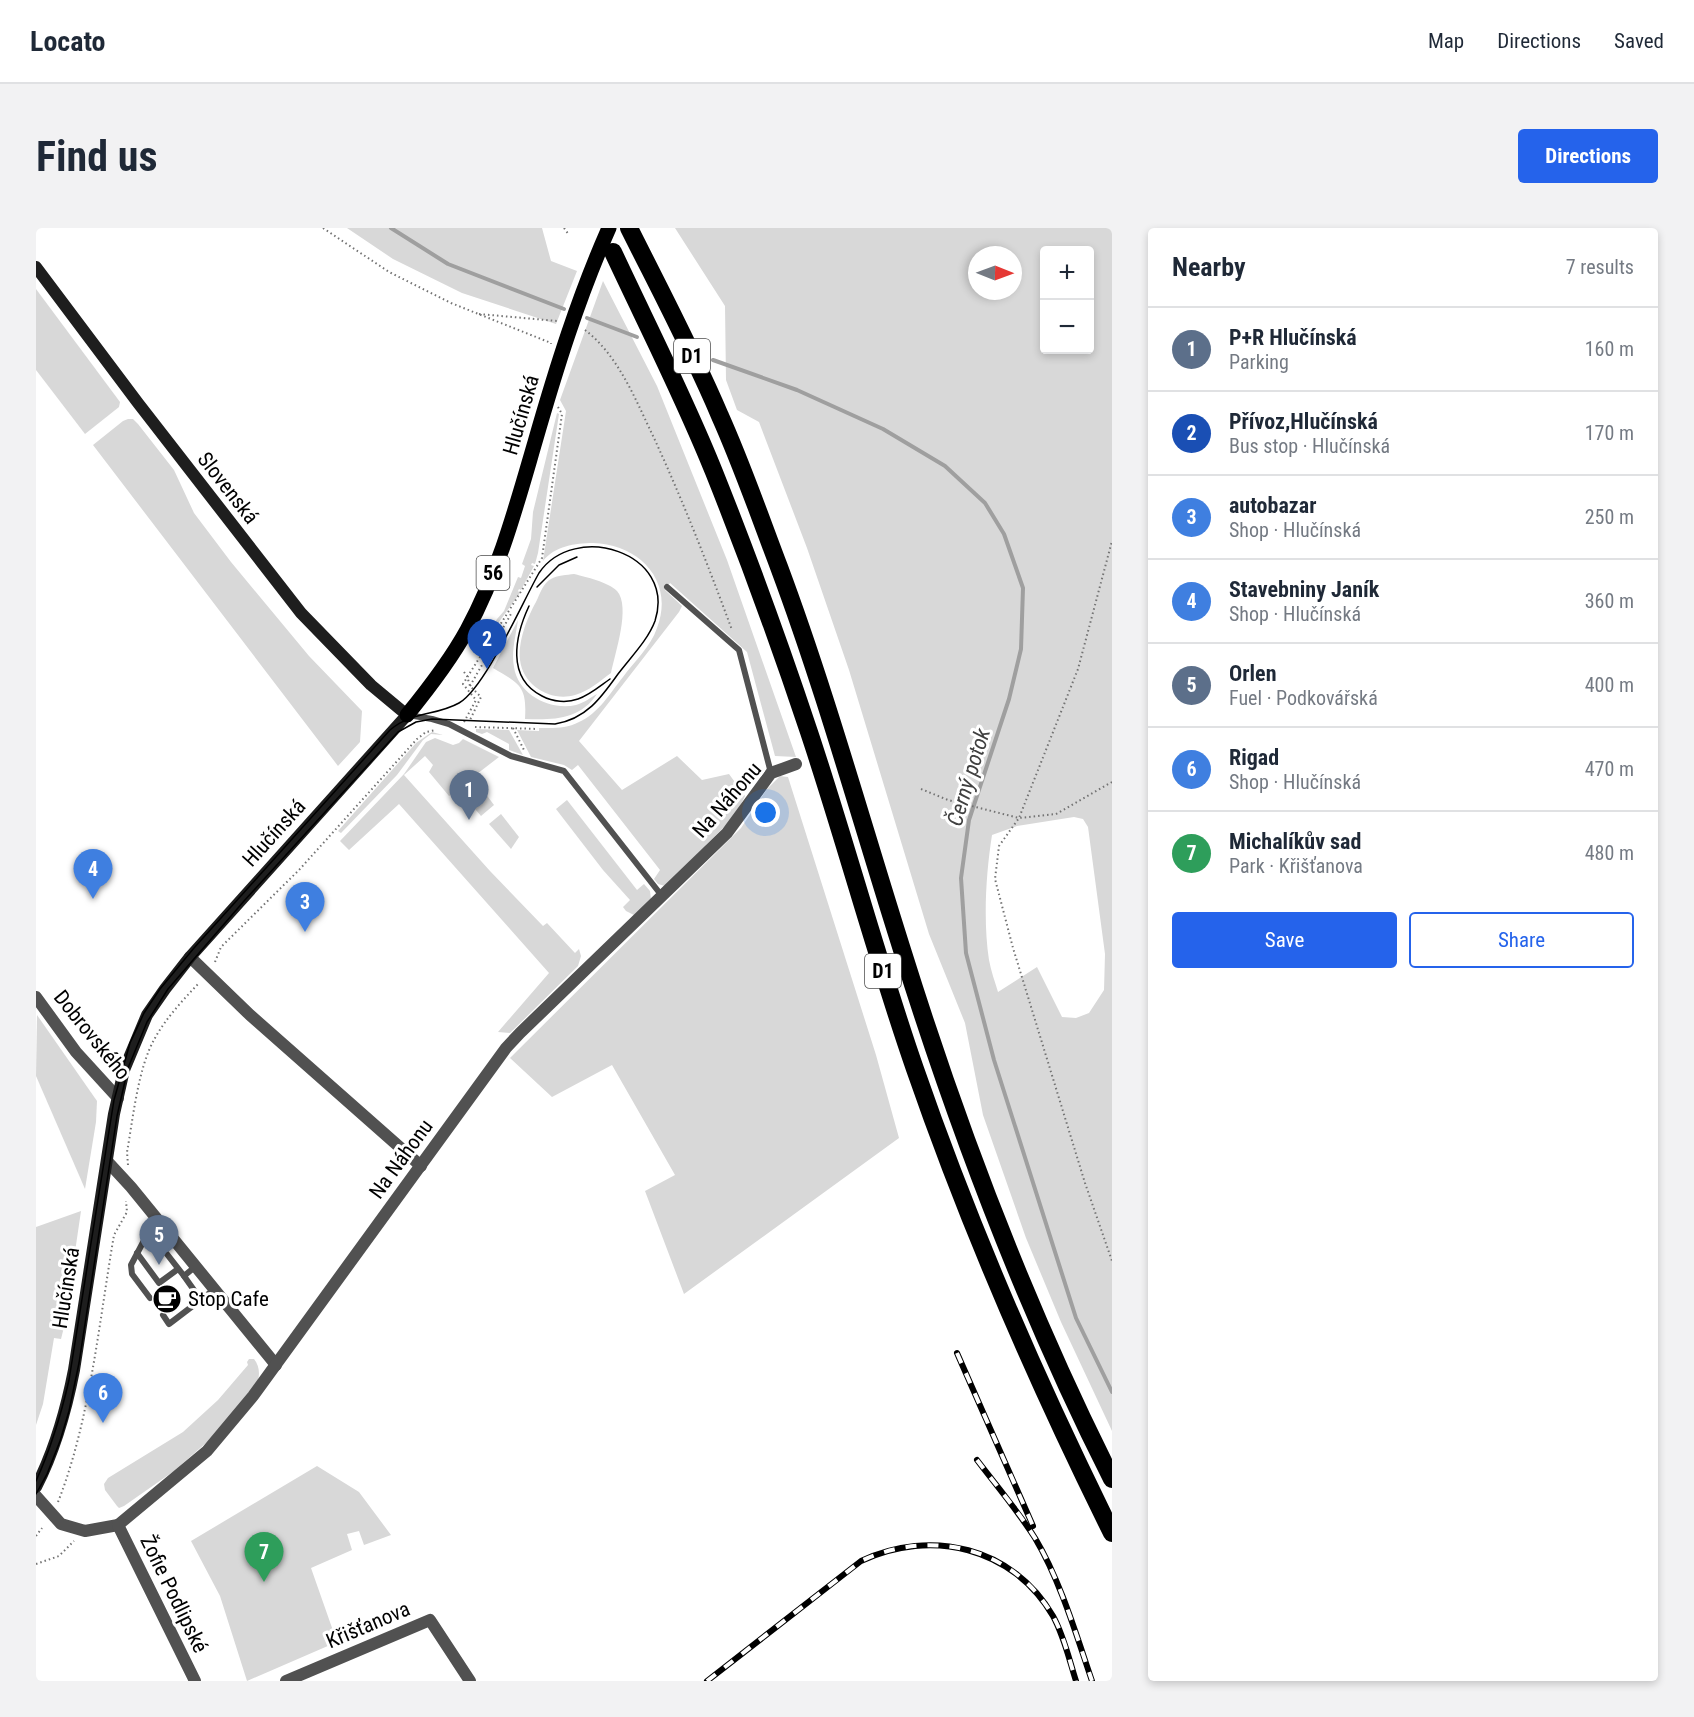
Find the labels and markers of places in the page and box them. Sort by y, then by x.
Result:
pin: 2 [468,620,506,669]
pin: 1 [450,770,488,820]
pin: 4 [74,850,112,899]
pin: 3 [286,882,324,932]
pin: 5 [140,1216,178,1265]
cafe icon: Stop Cafe [151,1283,183,1315]
place label: Stop Cafe [188,1287,269,1311]
pin: 6 [84,1374,122,1423]
pin: 7 [244,1532,284,1582]

